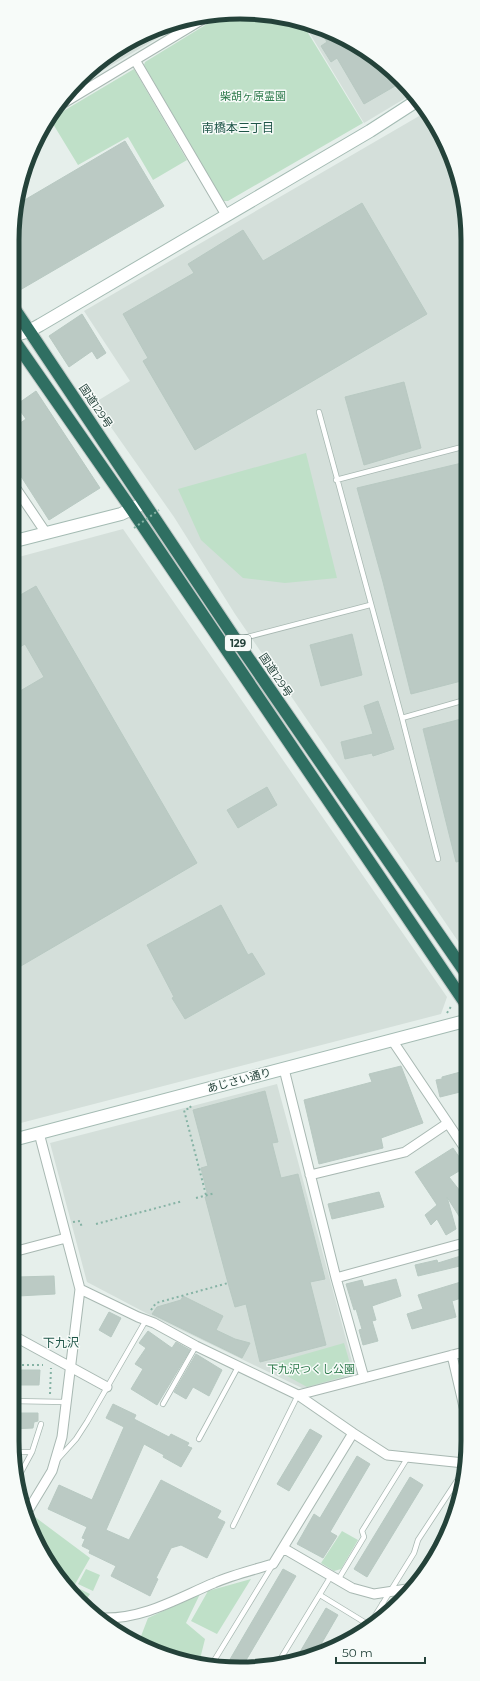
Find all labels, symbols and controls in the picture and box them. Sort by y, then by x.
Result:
park label: 柴胡ヶ原霊園 [220,89,286,103]
district label: 南橋本三丁目 [202,120,274,135]
street label: 国道129号 [76,381,116,431]
road number: 129 [225,635,251,651]
street label: 国道129号 [256,650,296,700]
street label: あじさい通り [205,1065,273,1095]
district label: 下九沢 [43,1335,79,1350]
park label: 下九沢つくし公園 [267,1362,355,1376]
scale bar [336,1639,425,1665]
text: 50 m [342,1645,373,1660]

